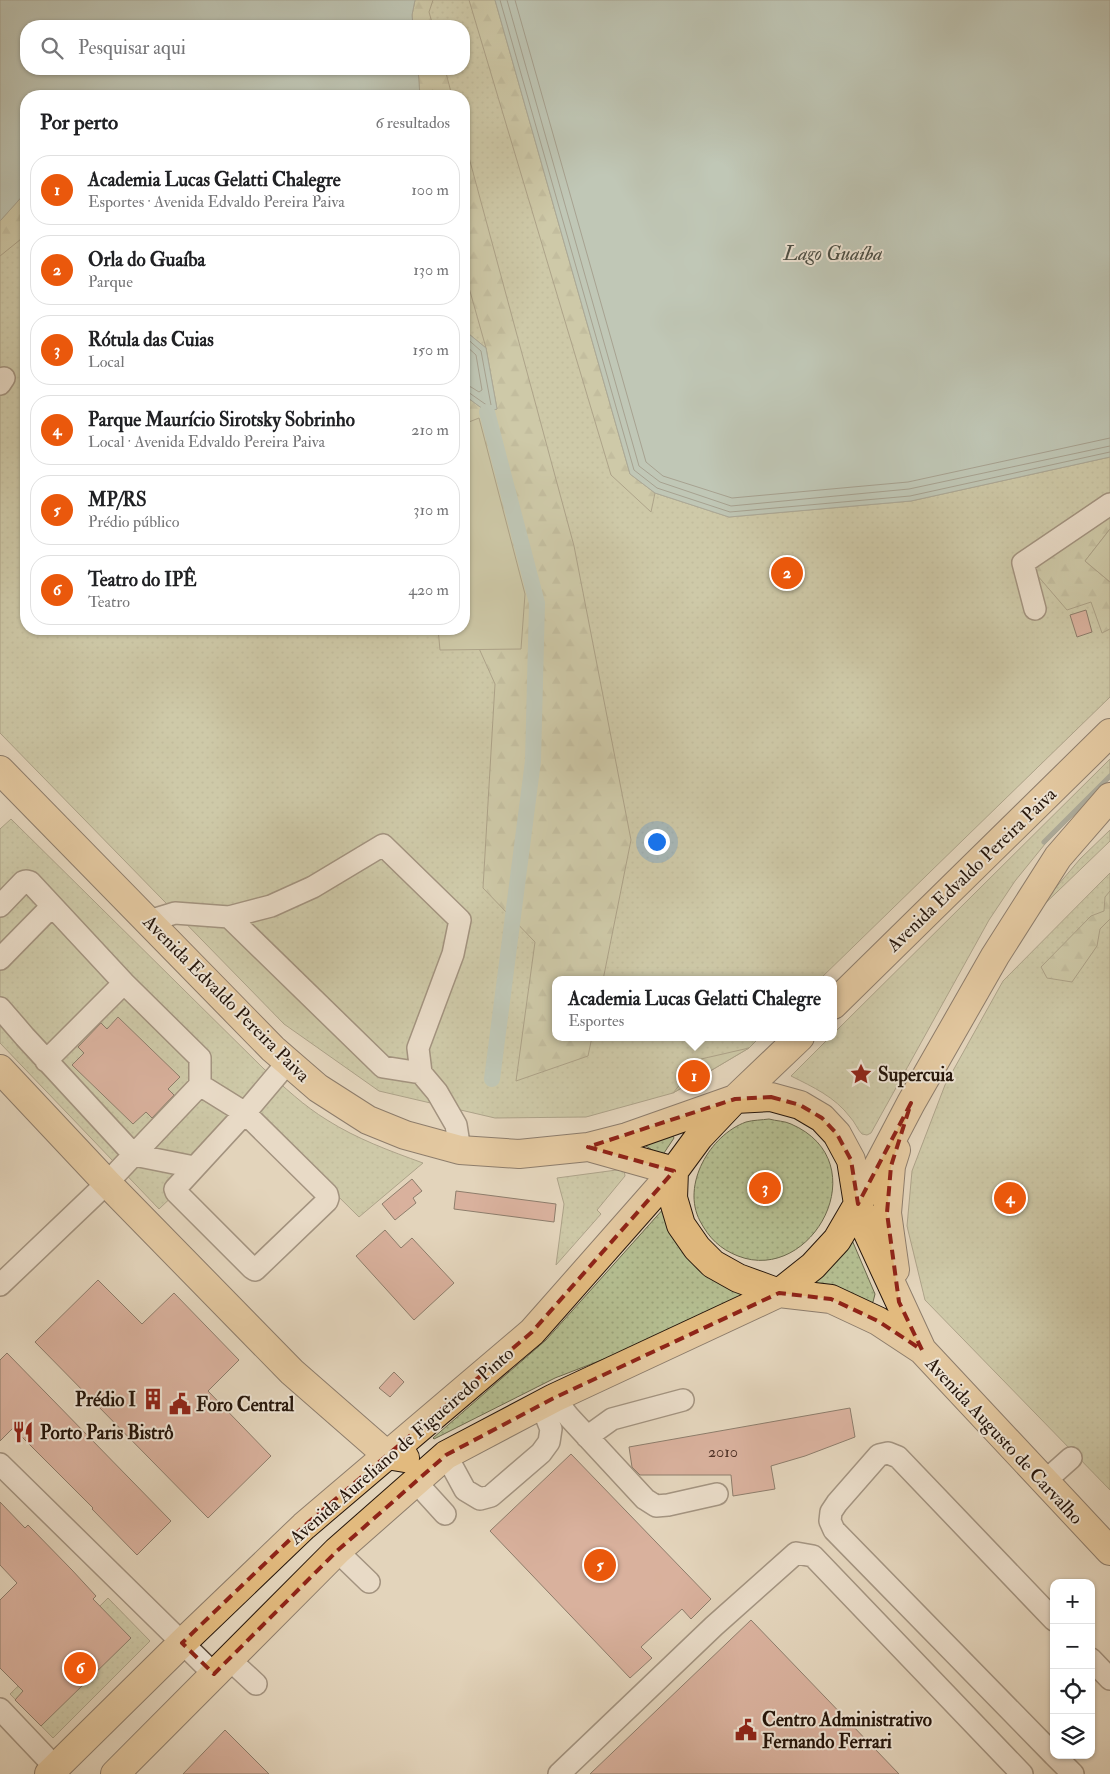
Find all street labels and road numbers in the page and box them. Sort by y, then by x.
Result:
street label: Avenida Edvaldo Pereira Paiva [881,782,1062,958]
street label: Avenida Edvaldo Pereira Paiva [137,909,315,1087]
street label: Avenida Aureliano de Figueiredo Pinto [284,1342,519,1551]
street label: Avenida Augusto de Carvalho [920,1351,1088,1530]

